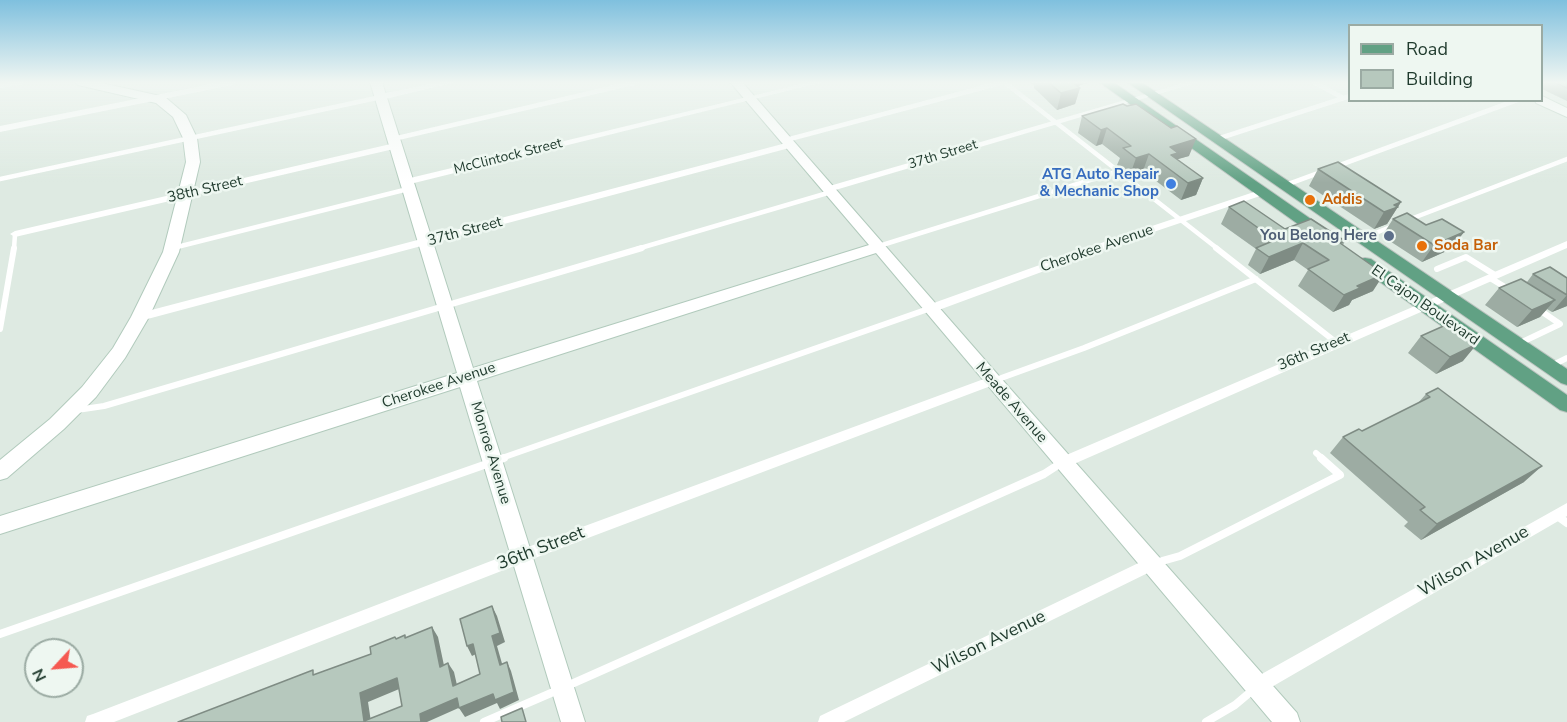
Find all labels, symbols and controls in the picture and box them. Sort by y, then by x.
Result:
legend [1348,24,1543,102]
text: Road [1406,37,1448,61]
text: Building [1406,67,1473,91]
street label: McClintock Street [452,135,564,179]
street label: 37th Street [906,137,980,173]
place label: ATG Auto Repair & Mechanic Shop [1039,166,1159,201]
street label: 38th Street [166,173,244,207]
marker: ATG Auto Repair & Mechanic Shop [1164,177,1178,191]
place label: Addis [1322,191,1362,209]
marker: Addis [1303,193,1317,207]
street label: 37th Street [426,213,504,251]
street label: Cherokee Avenue [1038,221,1156,277]
place label: You Belong Here [1260,227,1377,245]
marker: You Belong Here [1382,229,1396,243]
place label: Soda Bar [1434,237,1498,255]
marker: Soda Bar [1415,239,1429,253]
street label: El Cajon Boulevard [1368,262,1482,350]
street label: 36th Street [1275,329,1353,375]
street label: Cherokee Avenue [380,359,498,413]
street label: Meade Avenue [971,359,1051,447]
street label: Monroe Avenue [466,400,514,506]
street label: 36th Street [494,522,588,576]
street label: Wilson Avenue [1415,522,1533,602]
street label: Wilson Avenue [929,606,1049,680]
north arrow [24,638,84,698]
text: N [27,665,52,685]

